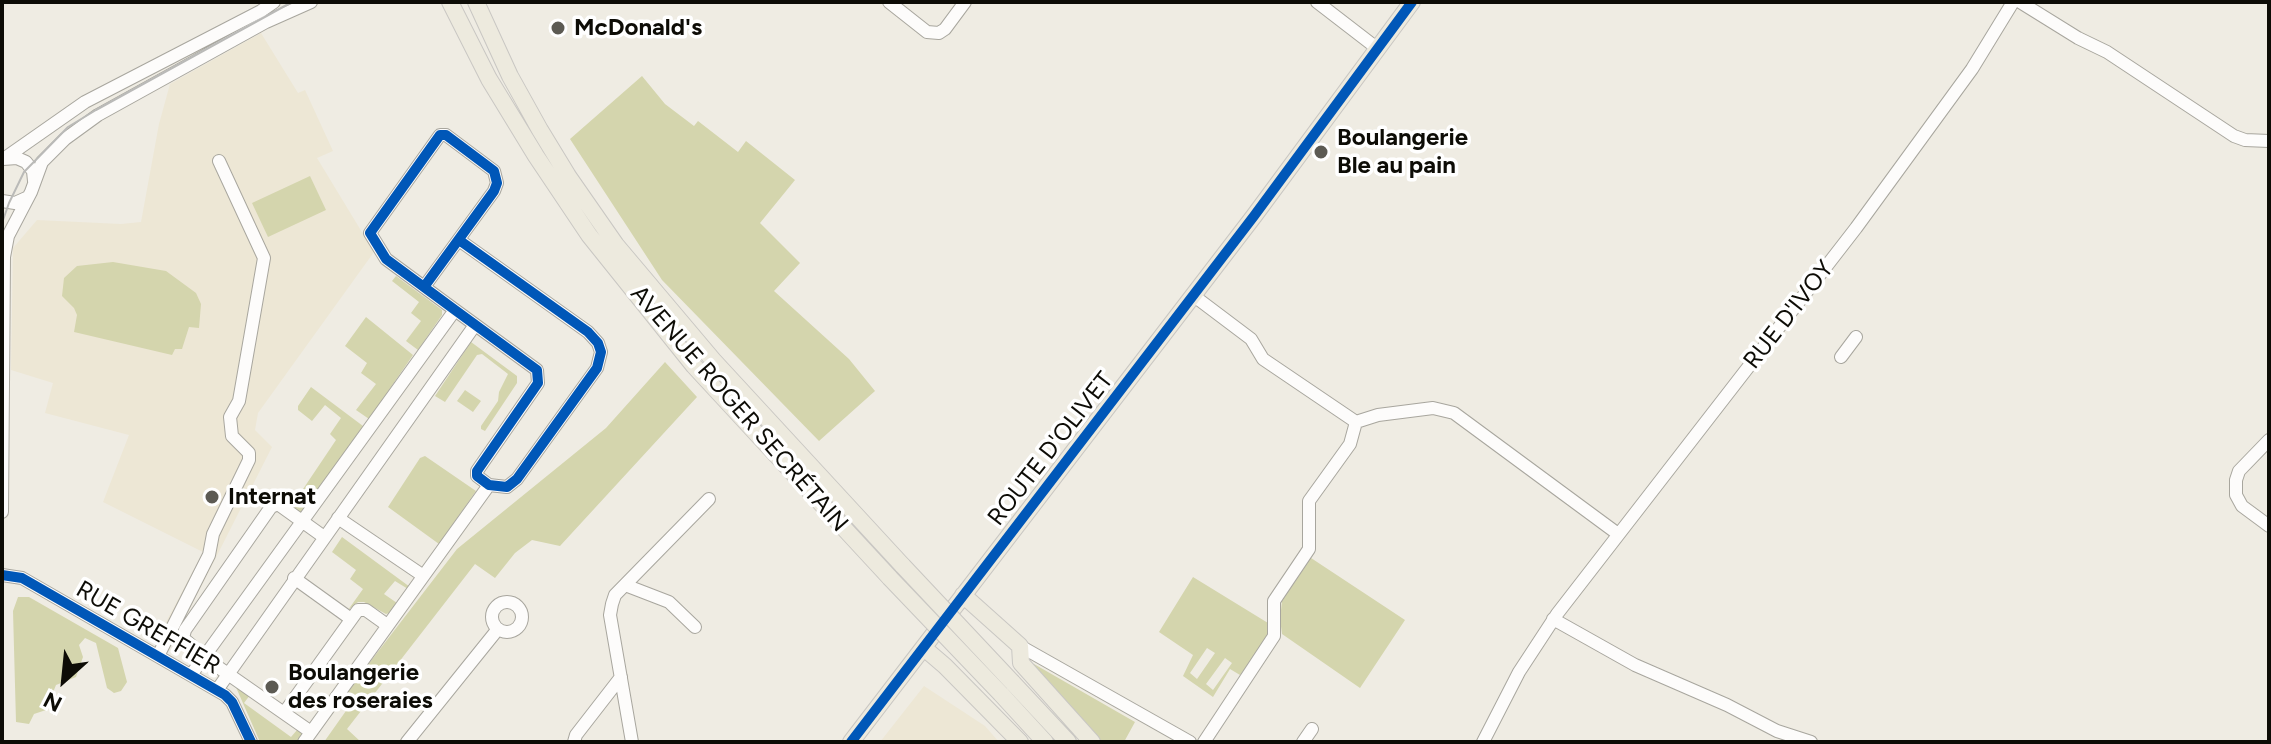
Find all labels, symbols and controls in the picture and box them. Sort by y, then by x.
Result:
place label: McDonald's [574,14,702,42]
marker: McDonald's [549,19,567,37]
place label: Boulangerie Ble au pain [1337,124,1468,180]
marker: Boulangerie Ble au pain [1312,143,1330,161]
street label: RUE D'IVOY [1738,255,1840,375]
street label: AVENUE ROGER SECRÉTAIN [624,280,854,538]
street label: ROUTE D'OLIVET [982,367,1120,531]
place label: Internat [228,483,316,511]
marker: Internat [203,488,221,506]
street label: RUE GREFFIER [71,575,225,681]
north arrow [24,640,104,720]
place label: Boulangerie des roseraies [288,659,433,715]
marker: Boulangerie des roseraies [263,678,281,696]
text: N [39,686,67,718]

